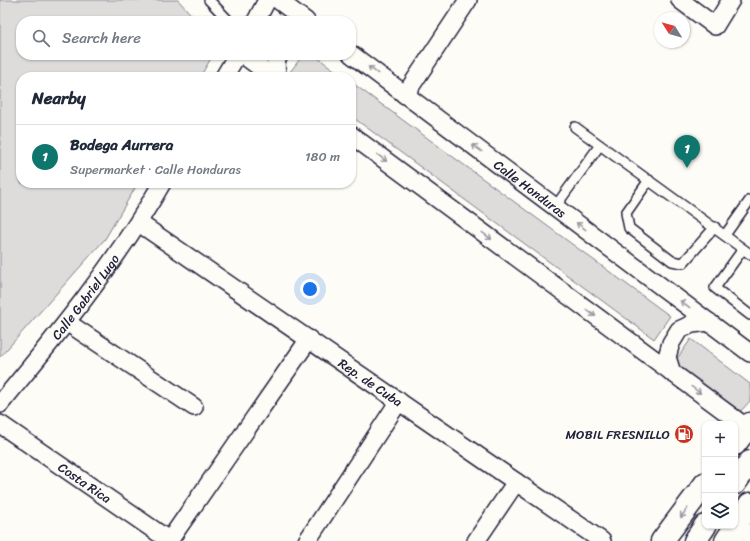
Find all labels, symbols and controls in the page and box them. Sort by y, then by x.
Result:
north arrow [654,12,690,48]
search box [16,16,356,60]
text: Search here [62,25,141,51]
icon: search [30,27,52,49]
one-way arrow [367,66,378,75]
text: Nearby [32,83,86,113]
text: Bodega Aurrera [70,132,173,158]
pin: 1 [674,135,700,168]
one-way arrow [472,144,483,152]
text: 1 [42,145,48,168]
text: 180 m [305,145,340,168]
one-way arrow [377,154,388,162]
street label: Calle Honduras [489,154,572,224]
text: Supermarket · Calle Honduras [70,158,241,181]
one-way arrow [576,222,587,230]
one-way arrow [481,231,492,240]
street label: Calle Gabriel Lugo [46,249,126,345]
your location [300,279,320,299]
one-way arrow [680,300,691,308]
one-way arrow [586,309,597,317]
street label: Rep. de Cuba [333,352,408,413]
one-way arrow [690,386,701,394]
map controls [702,421,738,529]
button: + [702,421,738,457]
place label: MOBIL FRESNILLO [566,423,670,446]
fuel station icon: MOBIL FRESNILLO [673,423,695,445]
street label: Costa Rica [53,456,117,510]
button: − [702,457,738,493]
button: layers [702,493,738,529]
one-way arrow [680,507,688,518]

